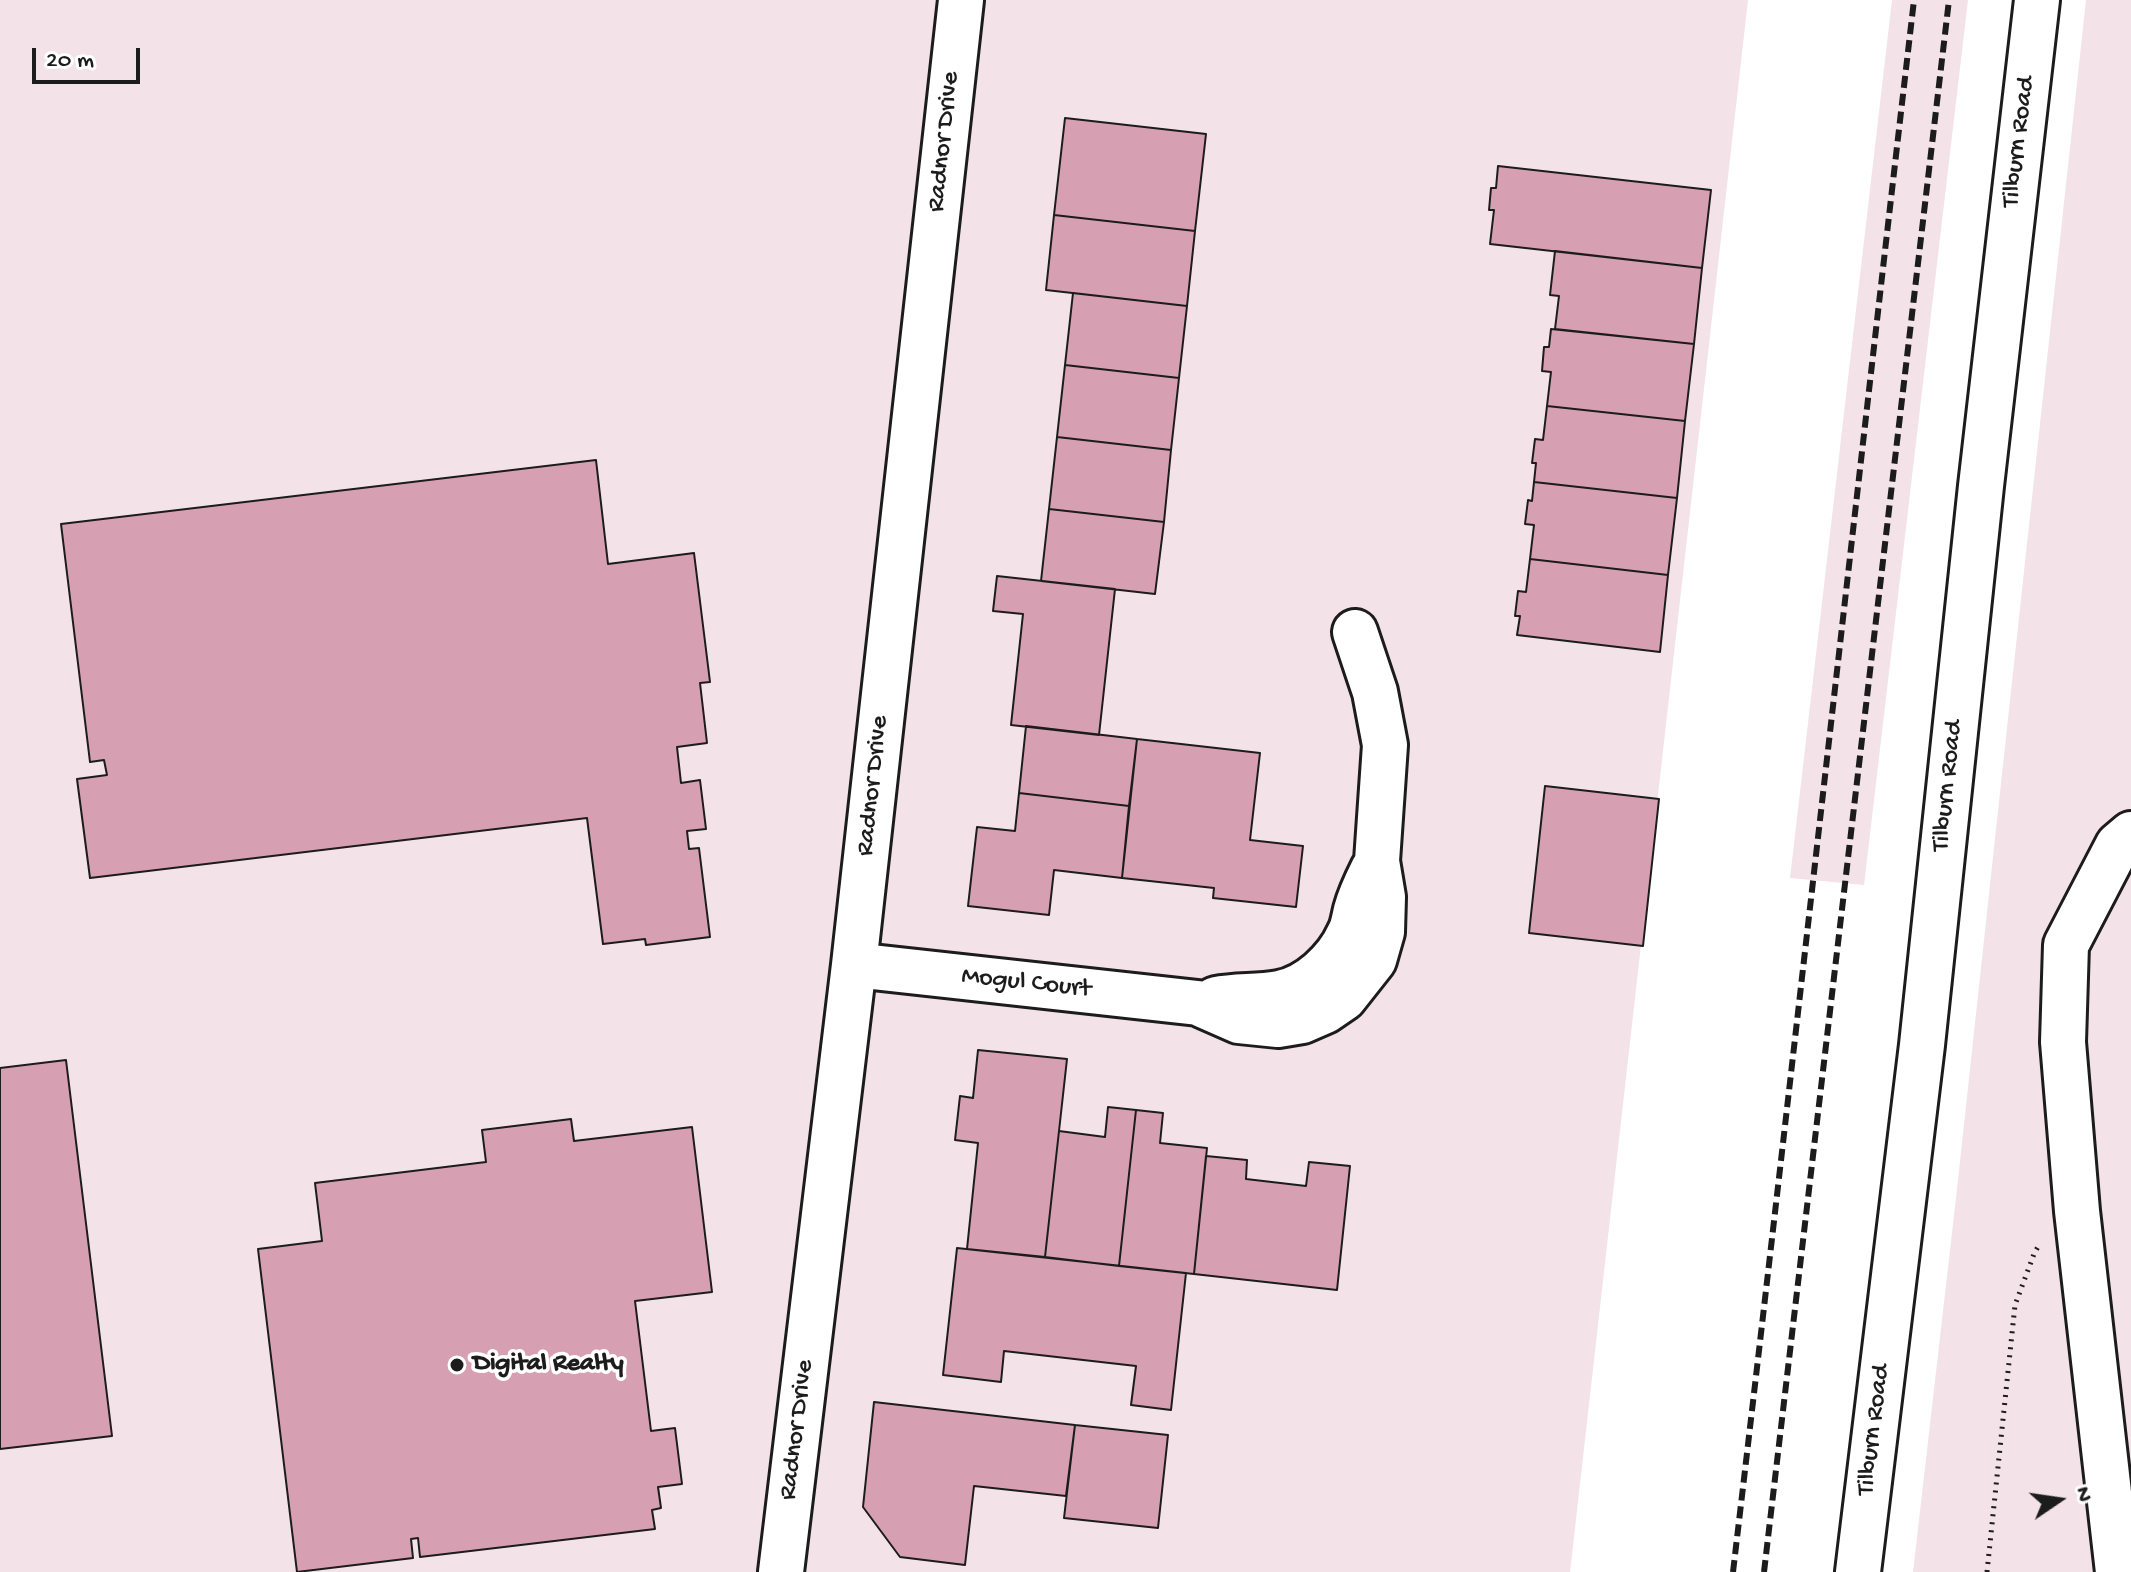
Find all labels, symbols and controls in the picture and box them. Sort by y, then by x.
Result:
scale bar [36,32,144,82]
text: 20 m [46,47,94,76]
street label: Radnor Drive [922,70,968,214]
street label: Tilburn Road [1996,75,2044,209]
street label: Radnor Drive [851,714,897,858]
street label: Tilburn Road [1927,719,1971,853]
street label: Mogul Court [960,962,1092,1006]
place label: Digital Realty [473,1349,624,1381]
marker: Digital Realty [448,1356,466,1374]
street label: Radnor Drive [774,1358,822,1502]
street label: Tilburn Road [1851,1363,1899,1497]
north arrow [2019,1460,2099,1540]
text: N [2068,1485,2097,1505]

